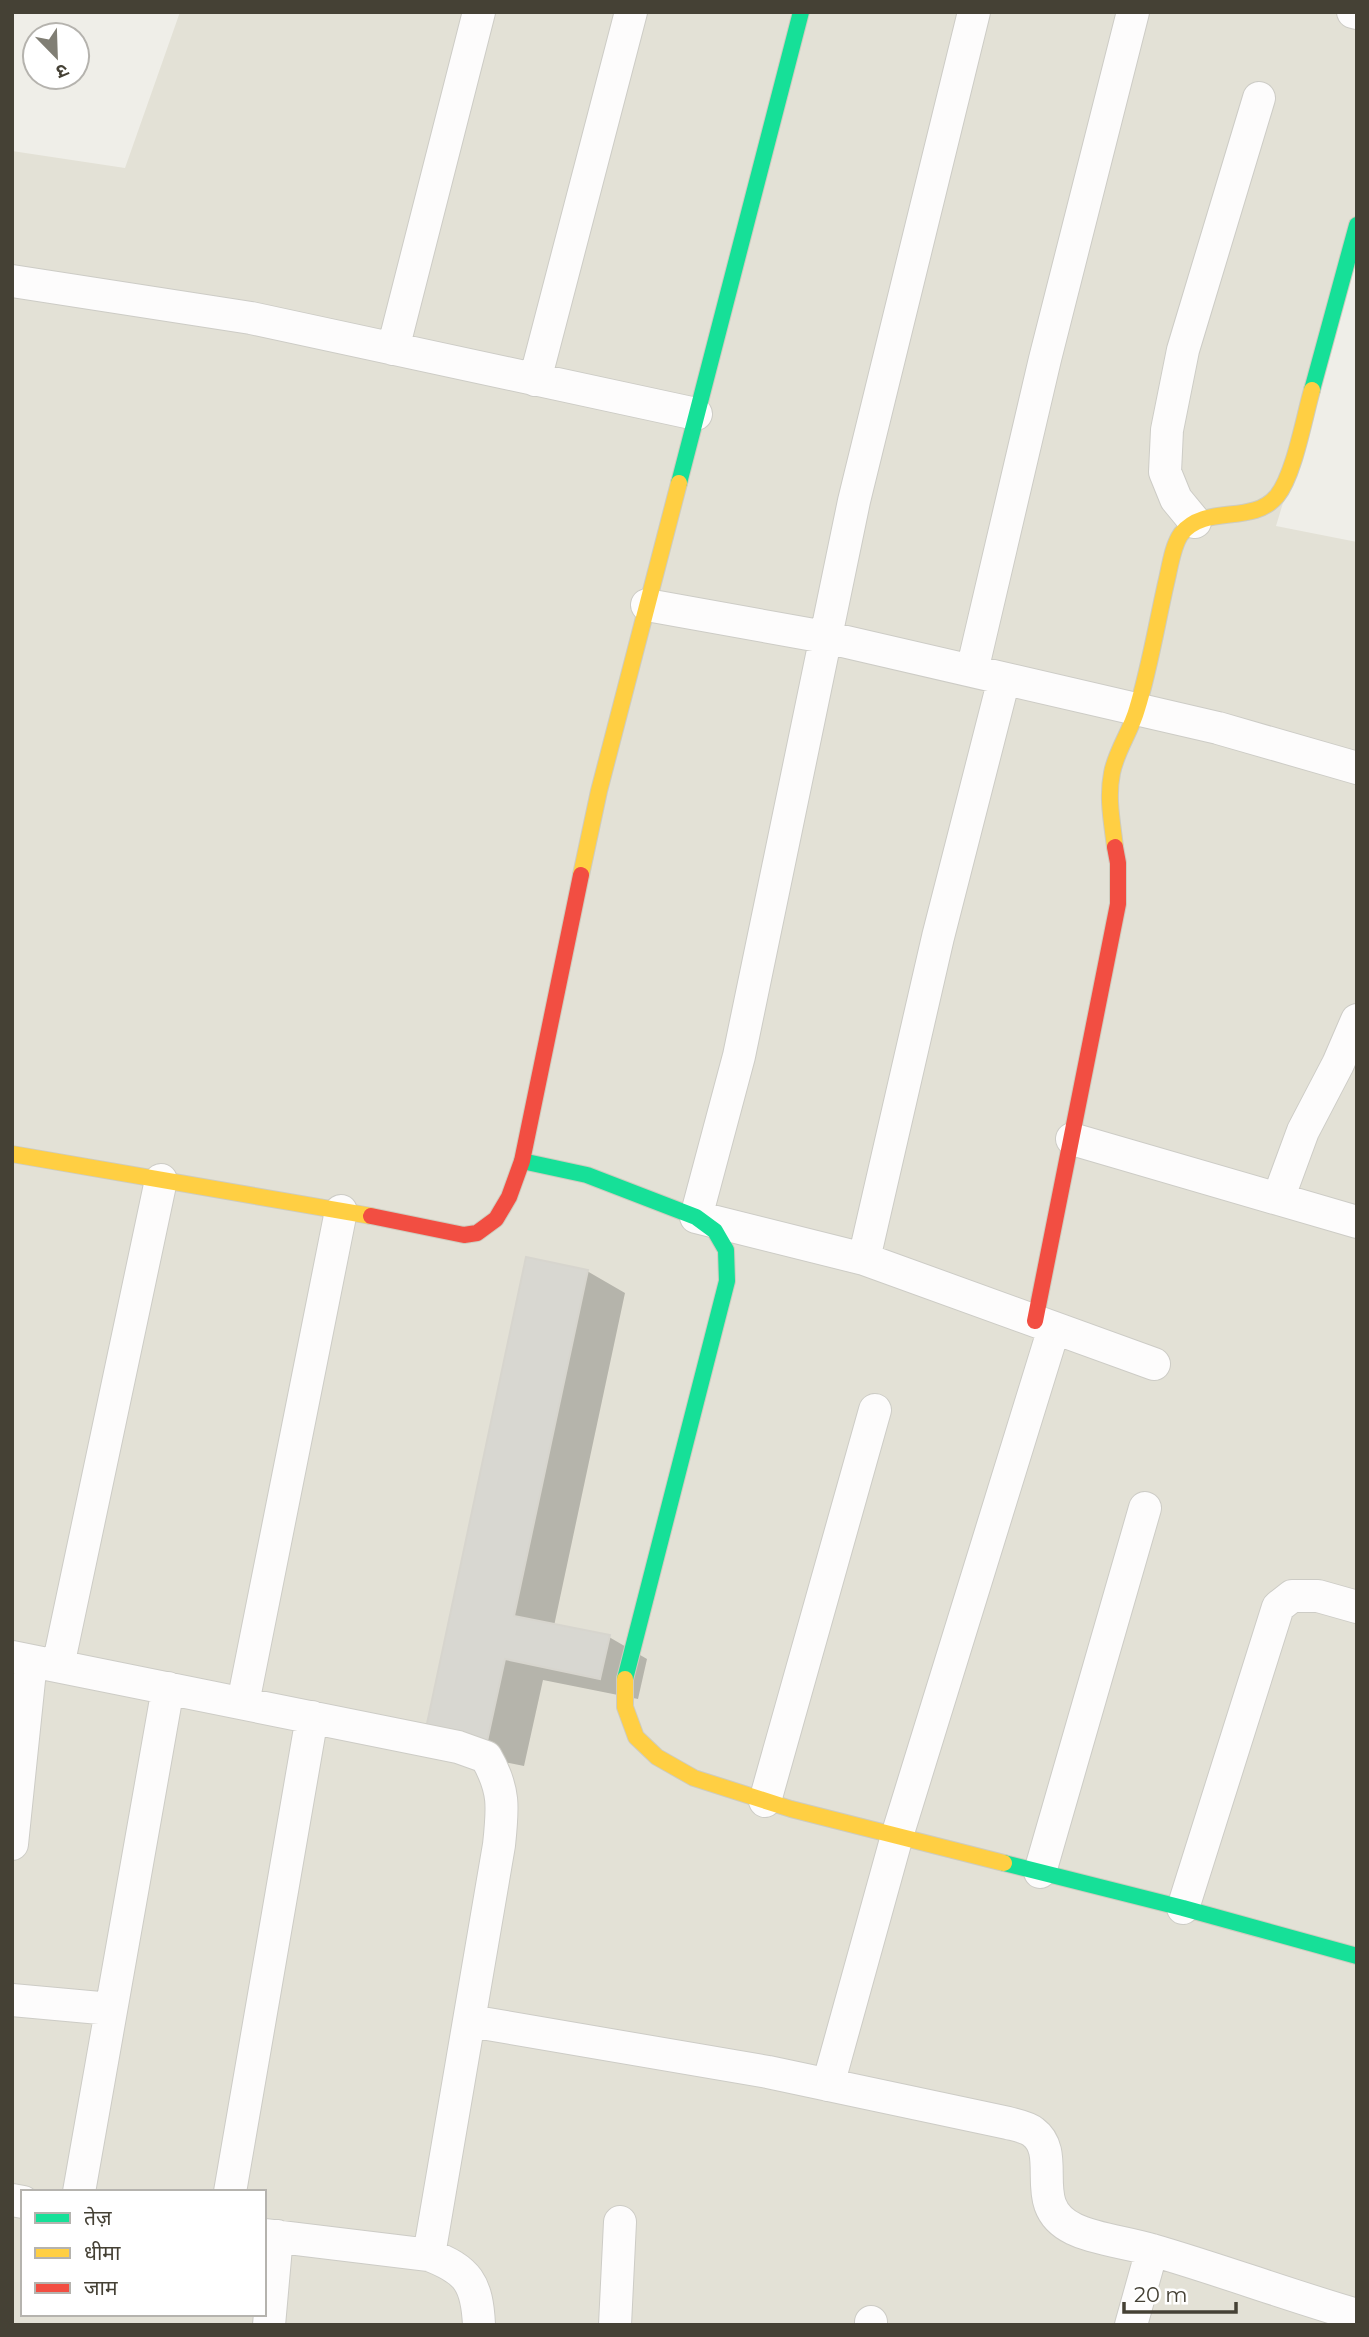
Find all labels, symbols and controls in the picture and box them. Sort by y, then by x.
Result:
north arrow [21,21,91,91]
text: उ [52,58,72,84]
legend [21,2190,266,2316]
text: तेज़ [84,2205,112,2230]
text: धीमा [84,2240,121,2265]
scale bar [1124,2270,1236,2314]
text: जाम [84,2275,118,2300]
text: 20 m [1134,2282,1188,2307]

